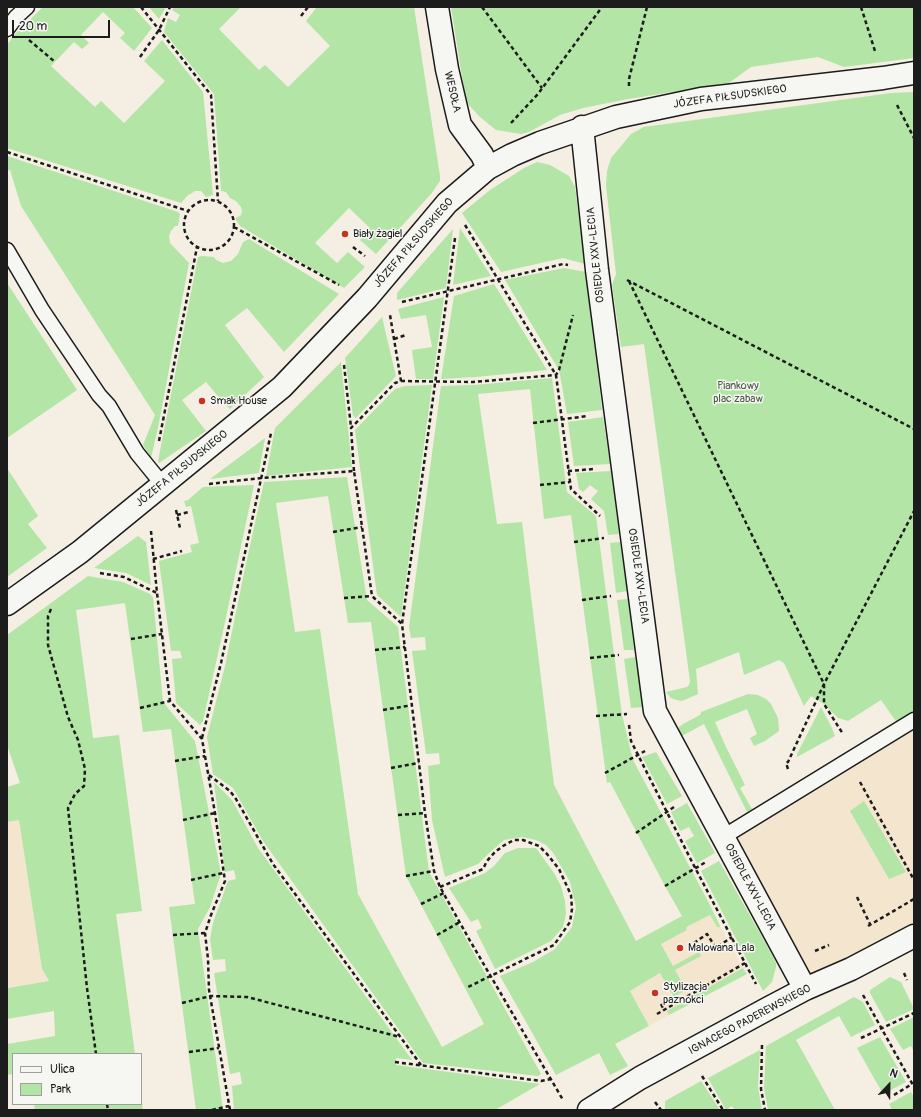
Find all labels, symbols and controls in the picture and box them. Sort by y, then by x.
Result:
scale bar [14,12,112,38]
text: 20 m [19,19,47,34]
street label: WESOŁA [441,70,463,114]
street label: JÓZEFA PIŁSUDSKIEGO [673,83,787,111]
street label: JÓZEFA PIŁSUDSKIEGO [372,196,456,290]
street label: OSIEDLE XXV-LECIA [584,207,608,303]
place label: Biały żagiel [353,227,402,241]
marker: Biały żagiel [340,229,350,239]
park label: Piankowy plac zabaw [713,379,763,405]
place label: Smak House [210,394,267,408]
marker: Smak House [197,396,207,406]
street label: JÓZEFA PIŁSUDSKIEGO [133,428,231,510]
street label: OSIEDLE XXV-LECIA [625,527,651,625]
street label: OSIEDLE XXV-LECIA [722,841,778,933]
place label: Malowana Lala [688,941,754,955]
marker: Malowana Lala [675,943,685,953]
place label: Stylizacja paznokci [663,980,707,1006]
street label: IGNACEGO PADEREWSKIEGO [687,982,813,1058]
marker: Stylizacja paznokci [650,988,660,998]
legend [12,1053,142,1105]
text: Ulica [50,1062,75,1077]
north arrow [869,1065,909,1105]
text: N [888,1066,900,1081]
text: Park [50,1082,71,1097]

